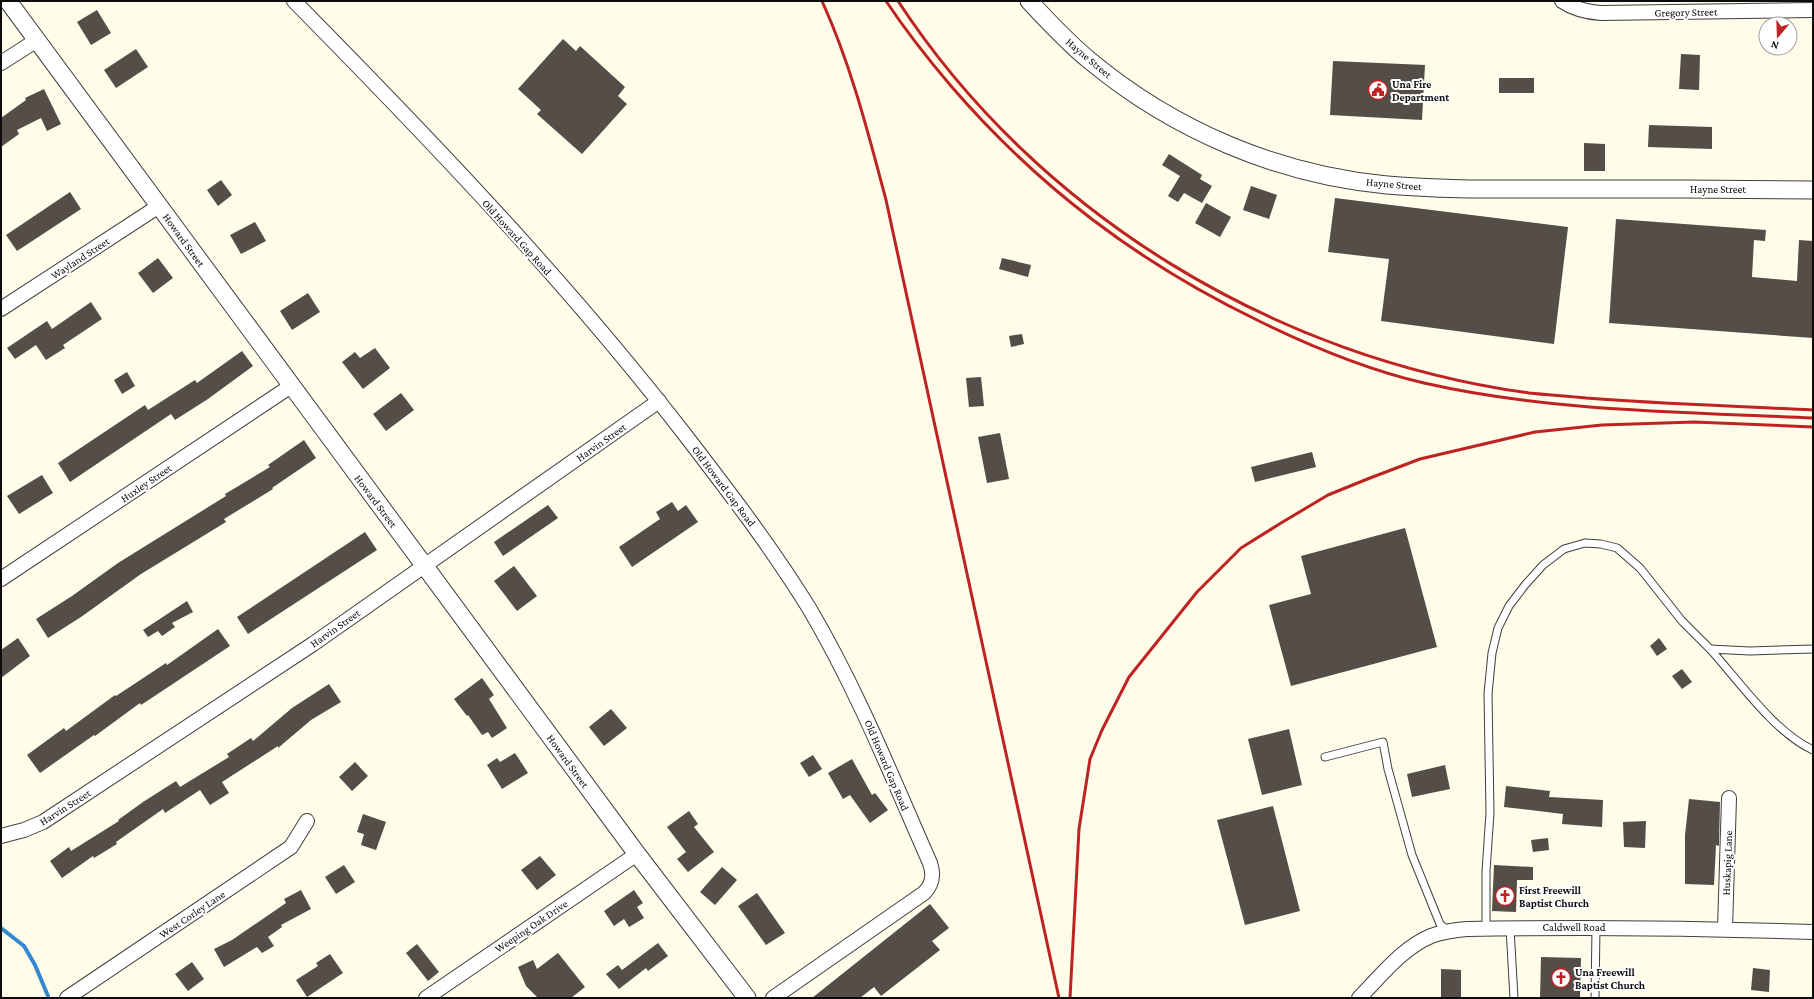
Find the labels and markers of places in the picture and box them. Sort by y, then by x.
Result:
place label: Una Fire Department [1392,78,1449,103]
public building icon: Una Fire Department [1367,79,1389,101]
place label: First Freewill Baptist Church [1519,884,1590,909]
church icon: First Freewill Baptist Church [1494,885,1516,907]
place label: Una Freewill Baptist Church [1575,966,1646,991]
church icon: Una Freewill Baptist Church [1550,967,1572,989]

